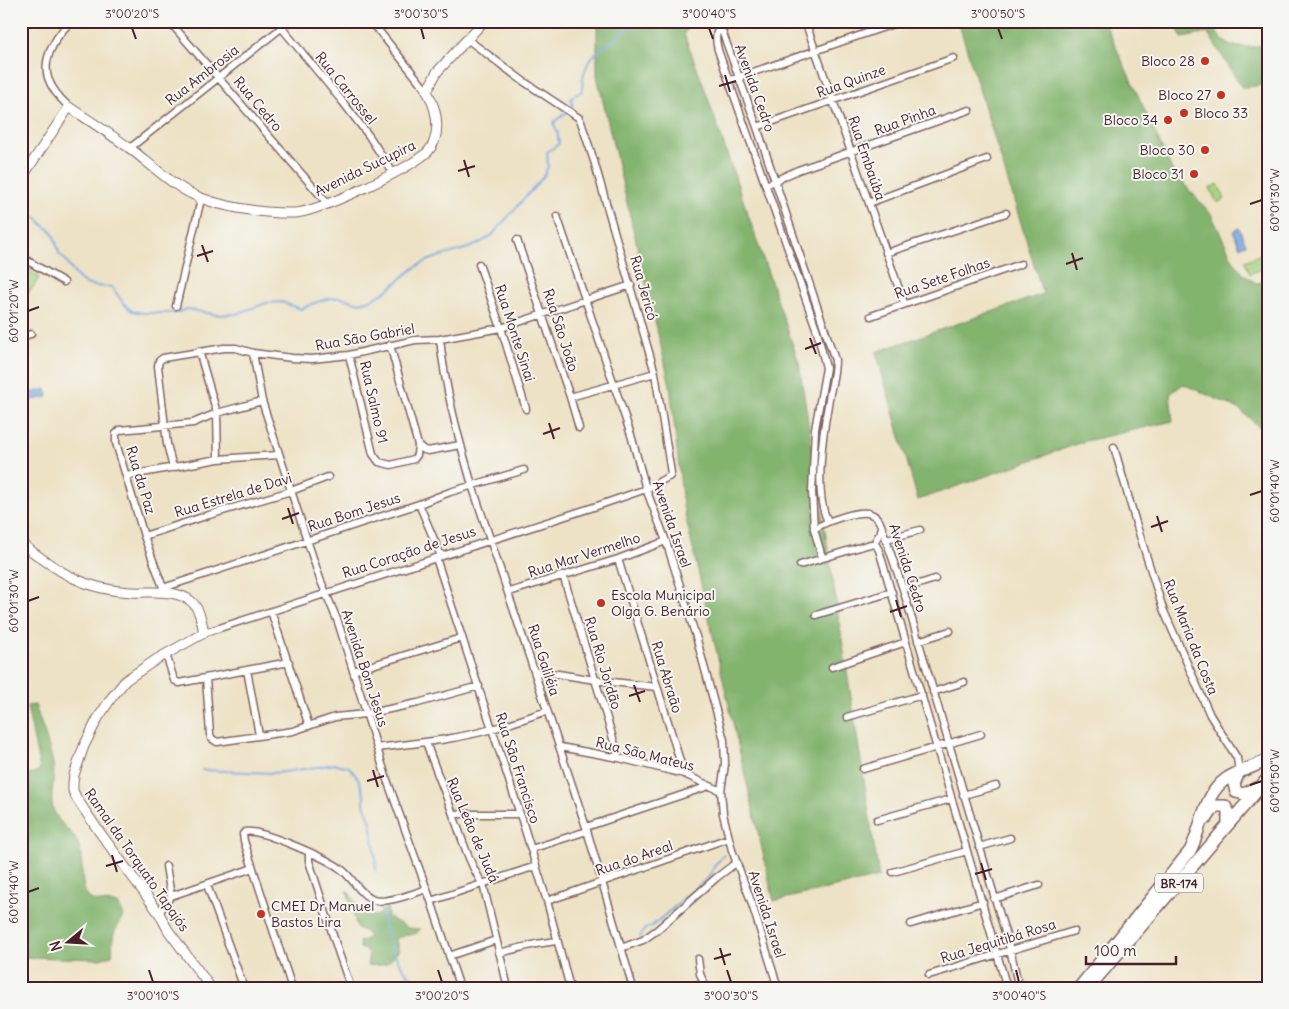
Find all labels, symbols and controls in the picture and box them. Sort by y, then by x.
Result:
text: 3°00'20"S [105,6,159,21]
text: 3°00'30"S [394,6,449,21]
text: 3°00'40"S [682,6,736,21]
text: 3°00'50"S [971,6,1026,21]
street label: Rua Ambrosia [162,41,242,109]
street label: Avenida Cedro [731,42,779,134]
street label: Rua Carrossel [311,48,381,128]
place label: Bloco 28 [1141,52,1195,70]
marker: Bloco 28 [1199,55,1211,67]
street label: Rua Quinze [814,60,888,102]
street label: Rua Cedro [230,73,286,135]
place label: Bloco 27 [1158,86,1211,104]
marker: Bloco 27 [1215,89,1227,101]
street label: Rua Pinha [872,101,938,139]
place label: Bloco 33 [1194,104,1248,122]
marker: Bloco 33 [1178,107,1190,119]
place label: Bloco 34 [1104,111,1158,129]
street label: Rua Embaúba [844,113,890,203]
marker: Bloco 34 [1162,114,1174,126]
street label: Avenida Sucupira [312,136,418,200]
place label: Bloco 30 [1139,141,1195,159]
marker: Bloco 30 [1199,144,1211,156]
place label: Bloco 31 [1132,165,1184,183]
marker: Bloco 31 [1188,168,1200,180]
text: 60°01'30"W [1267,168,1282,232]
street label: Rua Jericó [626,253,662,323]
street label: Rua Sete Folhas [892,253,992,303]
text: 60°01'20"W [6,279,21,343]
street label: Rua Monte Sinai [491,282,539,384]
street label: Rua São João [539,286,583,374]
street label: Rua São Gabriel [314,319,416,355]
street label: Rua Salmo 91 [356,359,392,445]
street label: Rua da Paz [122,444,160,517]
text: 60°01'40"W [1267,459,1282,523]
street label: Rua Estrela de Davi [172,469,294,521]
street label: Avenida Israel [649,478,695,570]
street label: Rua Bom Jesus [305,489,403,535]
street label: Avenida Cedro [885,521,931,615]
street label: Rua Coração de Jesus [340,522,478,582]
street label: Rua Mar Vermelho [526,528,643,582]
text: 60°01'30"W [6,569,21,633]
street label: Rua Maria da Costa [1160,576,1222,698]
place label: Escola Municipal Olga G. Benário [611,586,715,620]
marker: Escola Municipal Olga G. Benário [595,597,607,609]
street label: Avenida Bom Jesus [338,607,392,729]
street label: Rua Rio Jordão [580,614,626,712]
street label: Rua Galiléia [524,622,564,698]
street label: Rua Abraão [648,639,687,715]
street label: Rua São Francisco [492,710,544,826]
street label: Rua São Mateus [594,733,696,775]
text: 60°01'50"W [1267,749,1282,813]
street label: Rua Leão de Judá [443,775,503,885]
street label: Ramal da Torquato Tapajós [81,785,193,935]
street label: Rua do Areal [593,836,675,880]
text: 60°01'40"W [6,860,21,924]
street label: Avenida Israel [744,868,790,960]
road number: BR-174 [1155,874,1203,892]
place label: CMEI Dr Manuel Bastos Lira [271,897,374,931]
marker: CMEI Dr Manuel Bastos Lira [255,908,267,920]
street label: Rua Jequitibá Rosa [938,915,1058,967]
north arrow [42,916,92,966]
scale bar [1086,934,1176,966]
text: N [46,939,66,953]
text: 100 m [1094,941,1136,960]
text: 3°00'10"S [127,988,179,1003]
text: 3°00'20"S [415,988,469,1003]
text: 3°00'30"S [704,988,759,1003]
text: 3°00'40"S [992,988,1046,1003]

